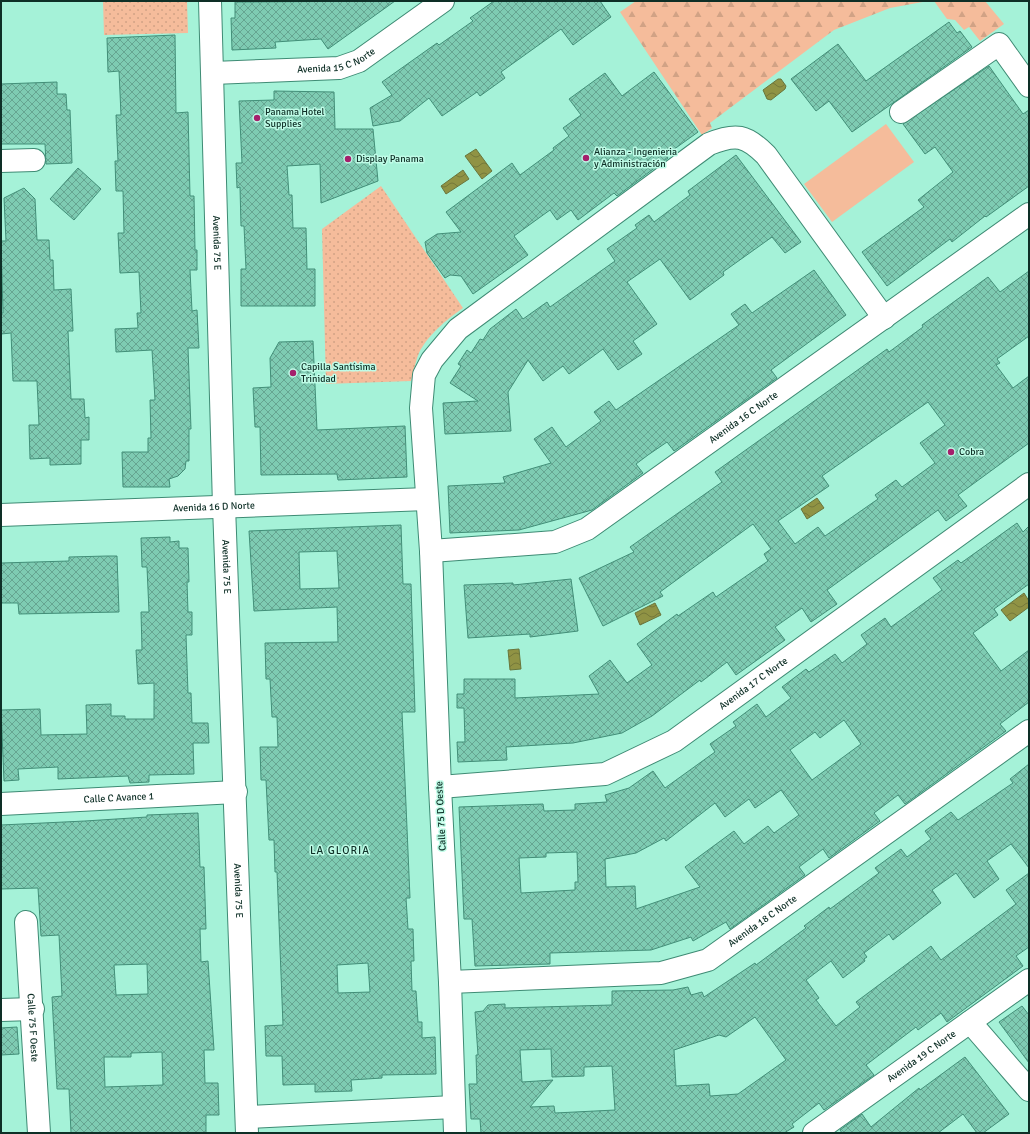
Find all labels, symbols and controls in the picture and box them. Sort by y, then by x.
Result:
street label: Avenida 15 C Norte [297,45,378,76]
place label: Panama Hotel Supplies [265,106,325,130]
marker: Panama Hotel Supplies [252,113,262,123]
place label: Alianza - Ingenieria y Administración [594,146,677,170]
place label: Display Panama [356,153,424,165]
marker: Alianza - Ingenieria y Administración [581,153,591,163]
marker: Display Panama [343,154,353,164]
street label: Avenida 75 E [210,215,223,271]
place label: Capilla Santísima Trinidad [301,361,376,385]
marker: Capilla Santísima Trinidad [288,368,298,378]
street label: Avenida 16 C Norte [707,389,780,446]
place label: Cobra [959,446,984,458]
marker: Cobra [946,447,956,457]
street label: Avenida 16 D Norte [173,499,255,515]
street label: Avenida 75 E [219,539,233,595]
street label: Avenida 17 C Norte [717,655,790,712]
street label: Calle 75 D Oeste [433,781,449,851]
street label: Calle C Avance 1 [83,790,154,806]
district label: LA GLORIA [310,844,370,857]
street label: Avenida 75 E [231,863,245,919]
street label: Avenida 18 C Norte [726,892,799,950]
street label: Calle 75 F Oeste [24,993,41,1063]
street label: Avenida 19 C Norte [885,1028,958,1085]

